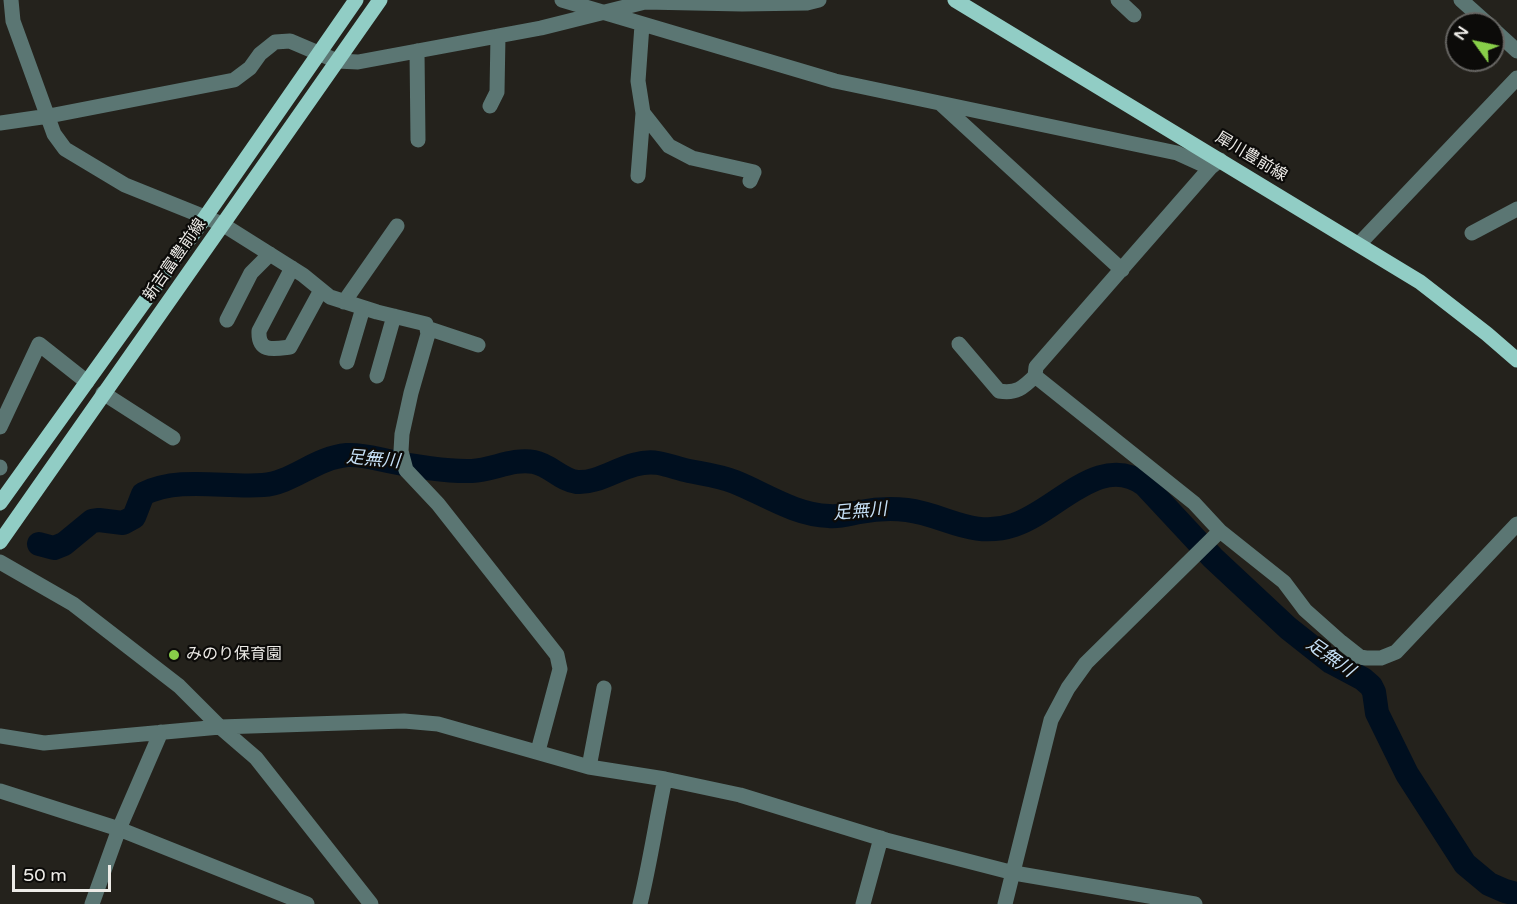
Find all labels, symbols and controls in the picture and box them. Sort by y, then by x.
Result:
north arrow [1445,12,1505,72]
text: N [1450,22,1473,44]
street label: 犀川豊前線 [1212,128,1290,186]
street label: 新吉富豊前線 [140,215,210,305]
water label: 足無川 [345,447,401,473]
water label: 足無川 [832,499,888,525]
water label: 足無川 [1302,634,1358,682]
place label: みのり保育園 [186,645,282,665]
marker: みのり保育園 [167,648,181,662]
scale bar [15,853,114,891]
text: 50 m [23,864,67,886]

